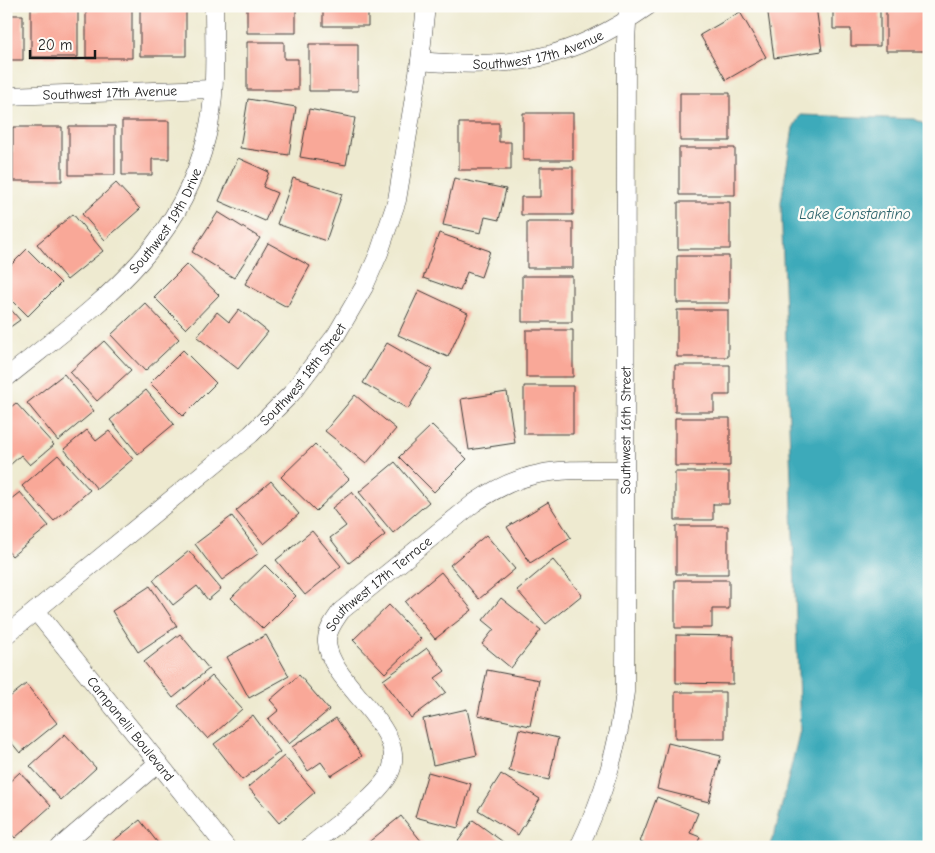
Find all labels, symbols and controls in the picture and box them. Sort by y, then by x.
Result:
street label: Southwest 17th Avenue [473,27,606,73]
scale bar [30,28,95,60]
text: 20 m [38,36,72,54]
street label: Southwest 17th Avenue [42,82,177,104]
street label: Southwest 19th Drive [125,166,205,278]
water label: Lake Constantino [799,205,911,223]
street label: Southwest 18th Street [256,320,350,430]
street label: Southwest 16th Street [617,365,635,494]
street label: Southwest 17th Terrace [322,533,435,634]
street label: Campanelli Boulevard [83,673,178,785]

